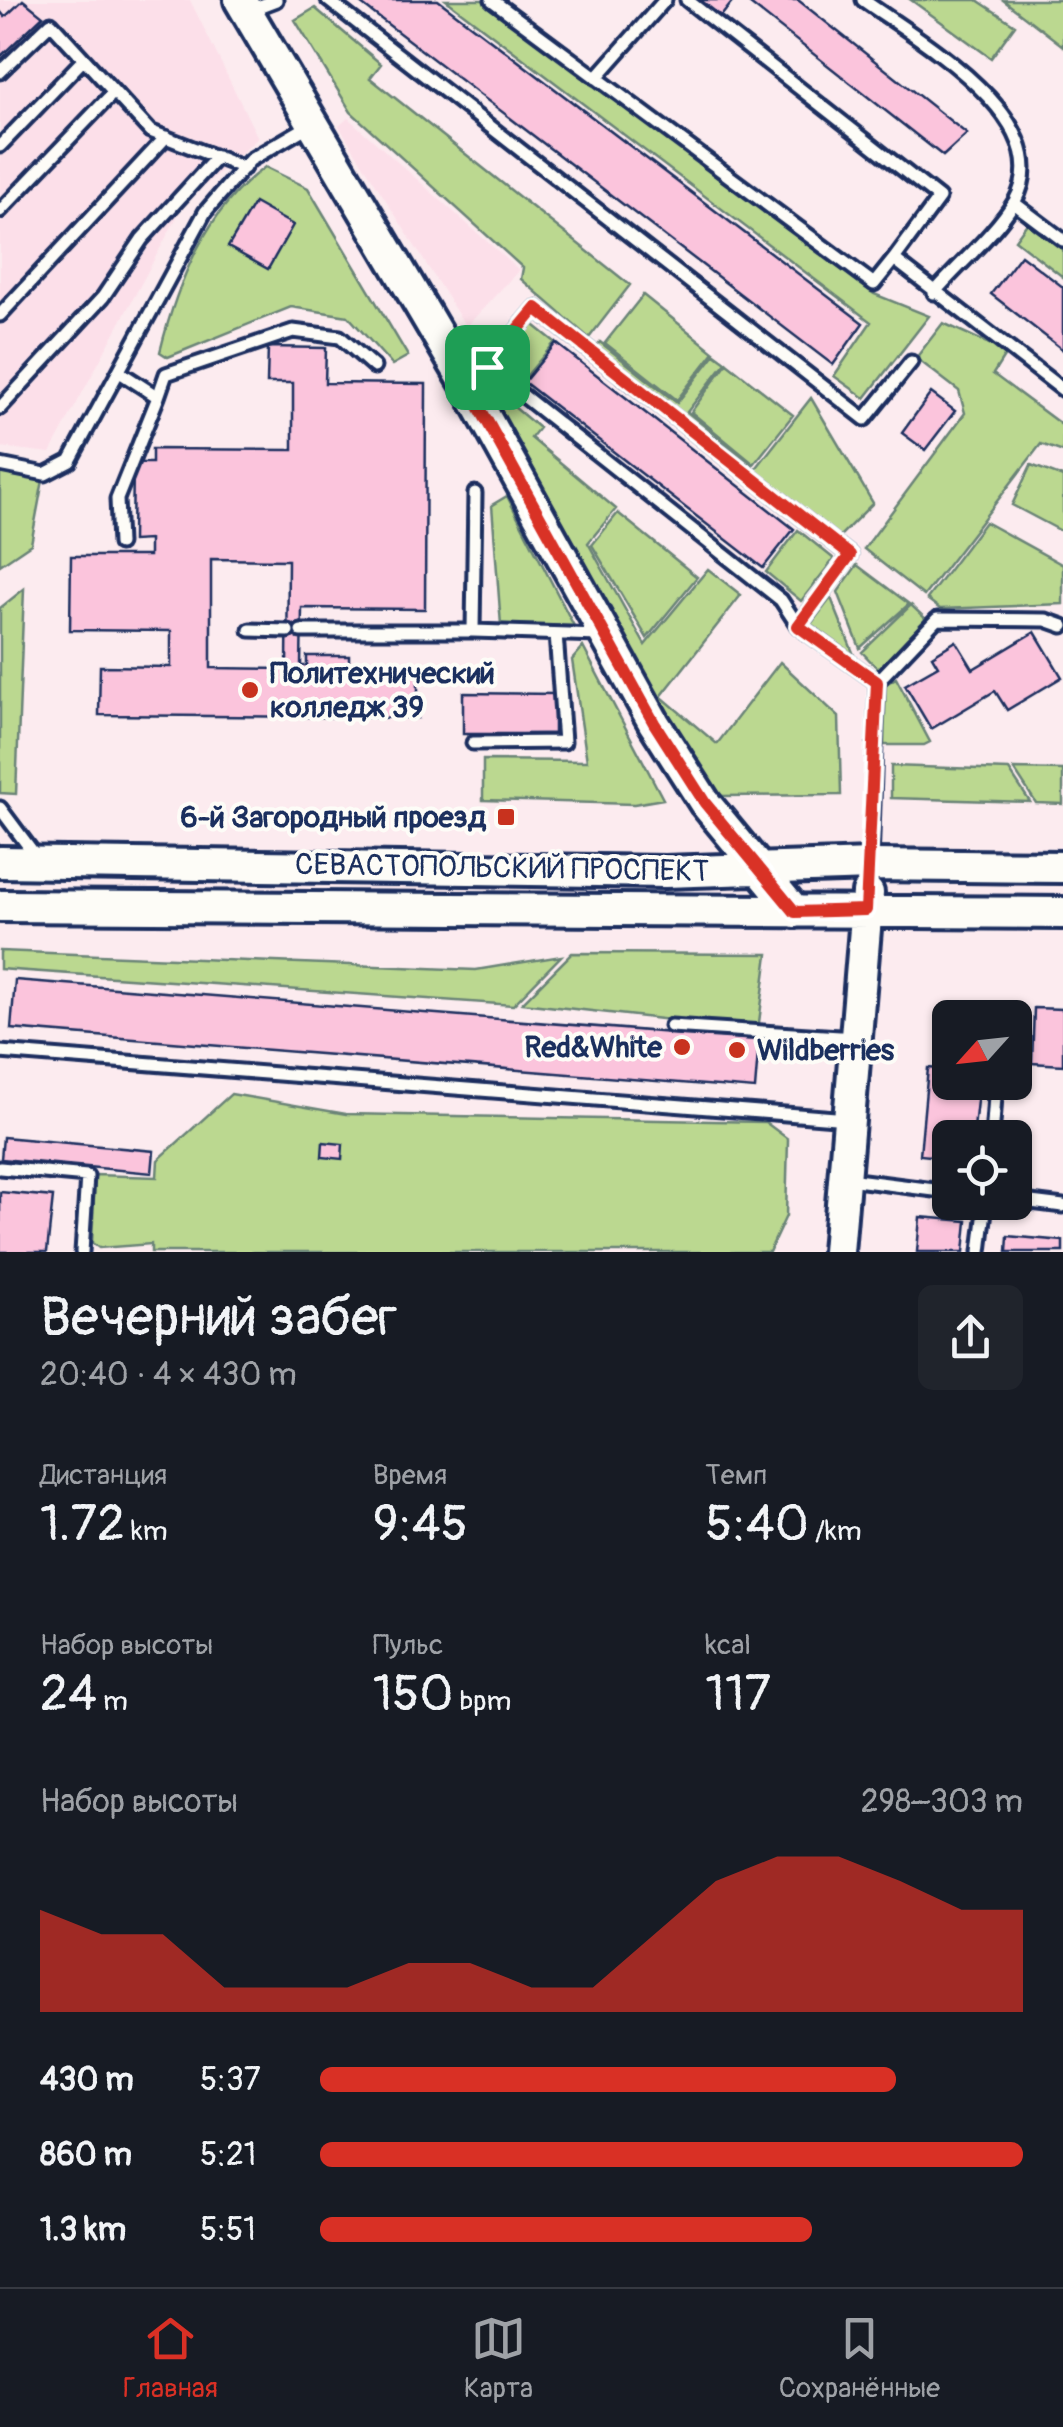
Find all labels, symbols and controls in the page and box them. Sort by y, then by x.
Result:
pin [445,325,530,410]
icon: arrive [460,340,515,395]
place label: Политехнический колледж 39 [270,655,495,726]
marker: Политехнический колледж 39 [239,679,261,701]
place label: 6-й Загородный проезд [180,799,487,836]
marker: 6-й Загородный проезд [495,806,517,828]
street label: СЕВАСТОПОЛЬСКИЙ ПРОСПЕКТ [295,846,709,890]
north arrow [932,1000,1032,1100]
map controls [932,1000,1032,1220]
place label: Red&White [524,1029,663,1066]
place label: Wildberries [757,1032,895,1069]
marker: Red&White [671,1036,693,1058]
marker: Wildberries [726,1039,748,1061]
button: locate [932,1120,1032,1220]
text: Вечерний забег [40,1283,397,1352]
button: share [918,1285,1023,1390]
text: 20:40 · 4 × 430 m [40,1355,297,1395]
text: Дистанция [40,1458,167,1493]
text: Время [373,1458,447,1493]
text: Темп [705,1458,767,1493]
text: 1.72 [40,1493,125,1556]
text: 9:45 [373,1493,468,1556]
text: 5:40 [705,1493,809,1556]
text: km [125,1514,168,1549]
text: /km [809,1514,862,1549]
text: Набор высоты [40,1628,213,1663]
text: Пульс [373,1628,443,1663]
text: kcal [705,1628,751,1663]
text: 24 [40,1663,97,1726]
text: 150 [373,1663,453,1726]
text: 117 [705,1663,771,1726]
text: m [97,1684,128,1719]
text: bpm [453,1684,511,1719]
text: Набор высоты [40,1782,238,1822]
text: 298–303 m [861,1782,1023,1822]
text: 430 m [40,2060,134,2100]
text: 5:37 [200,2060,261,2100]
text: 860 m [40,2135,132,2175]
text: 5:21 [200,2135,256,2175]
text: 1.3 km [40,2210,126,2250]
text: 5:51 [200,2210,256,2250]
tab: Главная [123,2311,218,2406]
tab: Карта [464,2311,533,2406]
tab: Сохранённые [779,2311,940,2406]

